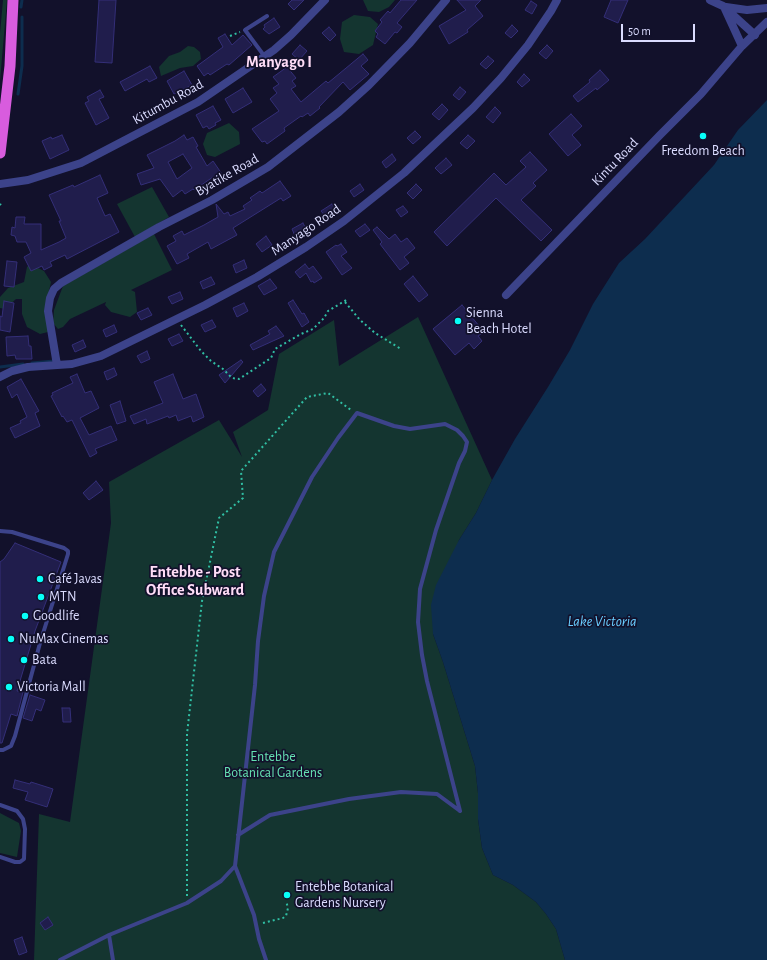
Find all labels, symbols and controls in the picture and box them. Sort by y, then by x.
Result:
scale bar [623,16,697,42]
text: 50 m [628,25,651,37]
district label: Manyago I [246,52,312,72]
street label: Kitumbu Road [130,76,206,128]
marker: Freedom Beach [698,131,708,141]
street label: Kintu Road [588,135,642,189]
place label: Freedom Beach [661,143,745,159]
street label: Byatike Road [192,150,262,200]
street label: Manyago Road [268,201,344,259]
place label: Sienna Beach Hotel [466,305,532,338]
marker: Sienna Beach Hotel [453,316,463,326]
district label: Entebbe - Post Office Subward [146,562,244,600]
place label: Café Javas [48,571,102,587]
marker: Café Javas [35,574,45,584]
place label: MTN [49,589,76,605]
marker: MTN [36,592,46,602]
place label: Goodlife [33,608,79,624]
marker: Goodlife [20,611,30,621]
water label: Lake Victoria [567,612,637,630]
place label: NuMax Cinemas [19,631,109,647]
marker: NuMax Cinemas [6,634,16,644]
place label: Bata [32,652,57,668]
marker: Bata [19,655,29,665]
place label: Victoria Mall [17,679,86,695]
marker: Victoria Mall [4,682,14,692]
park label: Entebbe Botanical Gardens [224,749,322,782]
place label: Entebbe Botanical Gardens Nursery [295,879,394,912]
marker: Entebbe Botanical Gardens Nursery [282,890,292,900]

